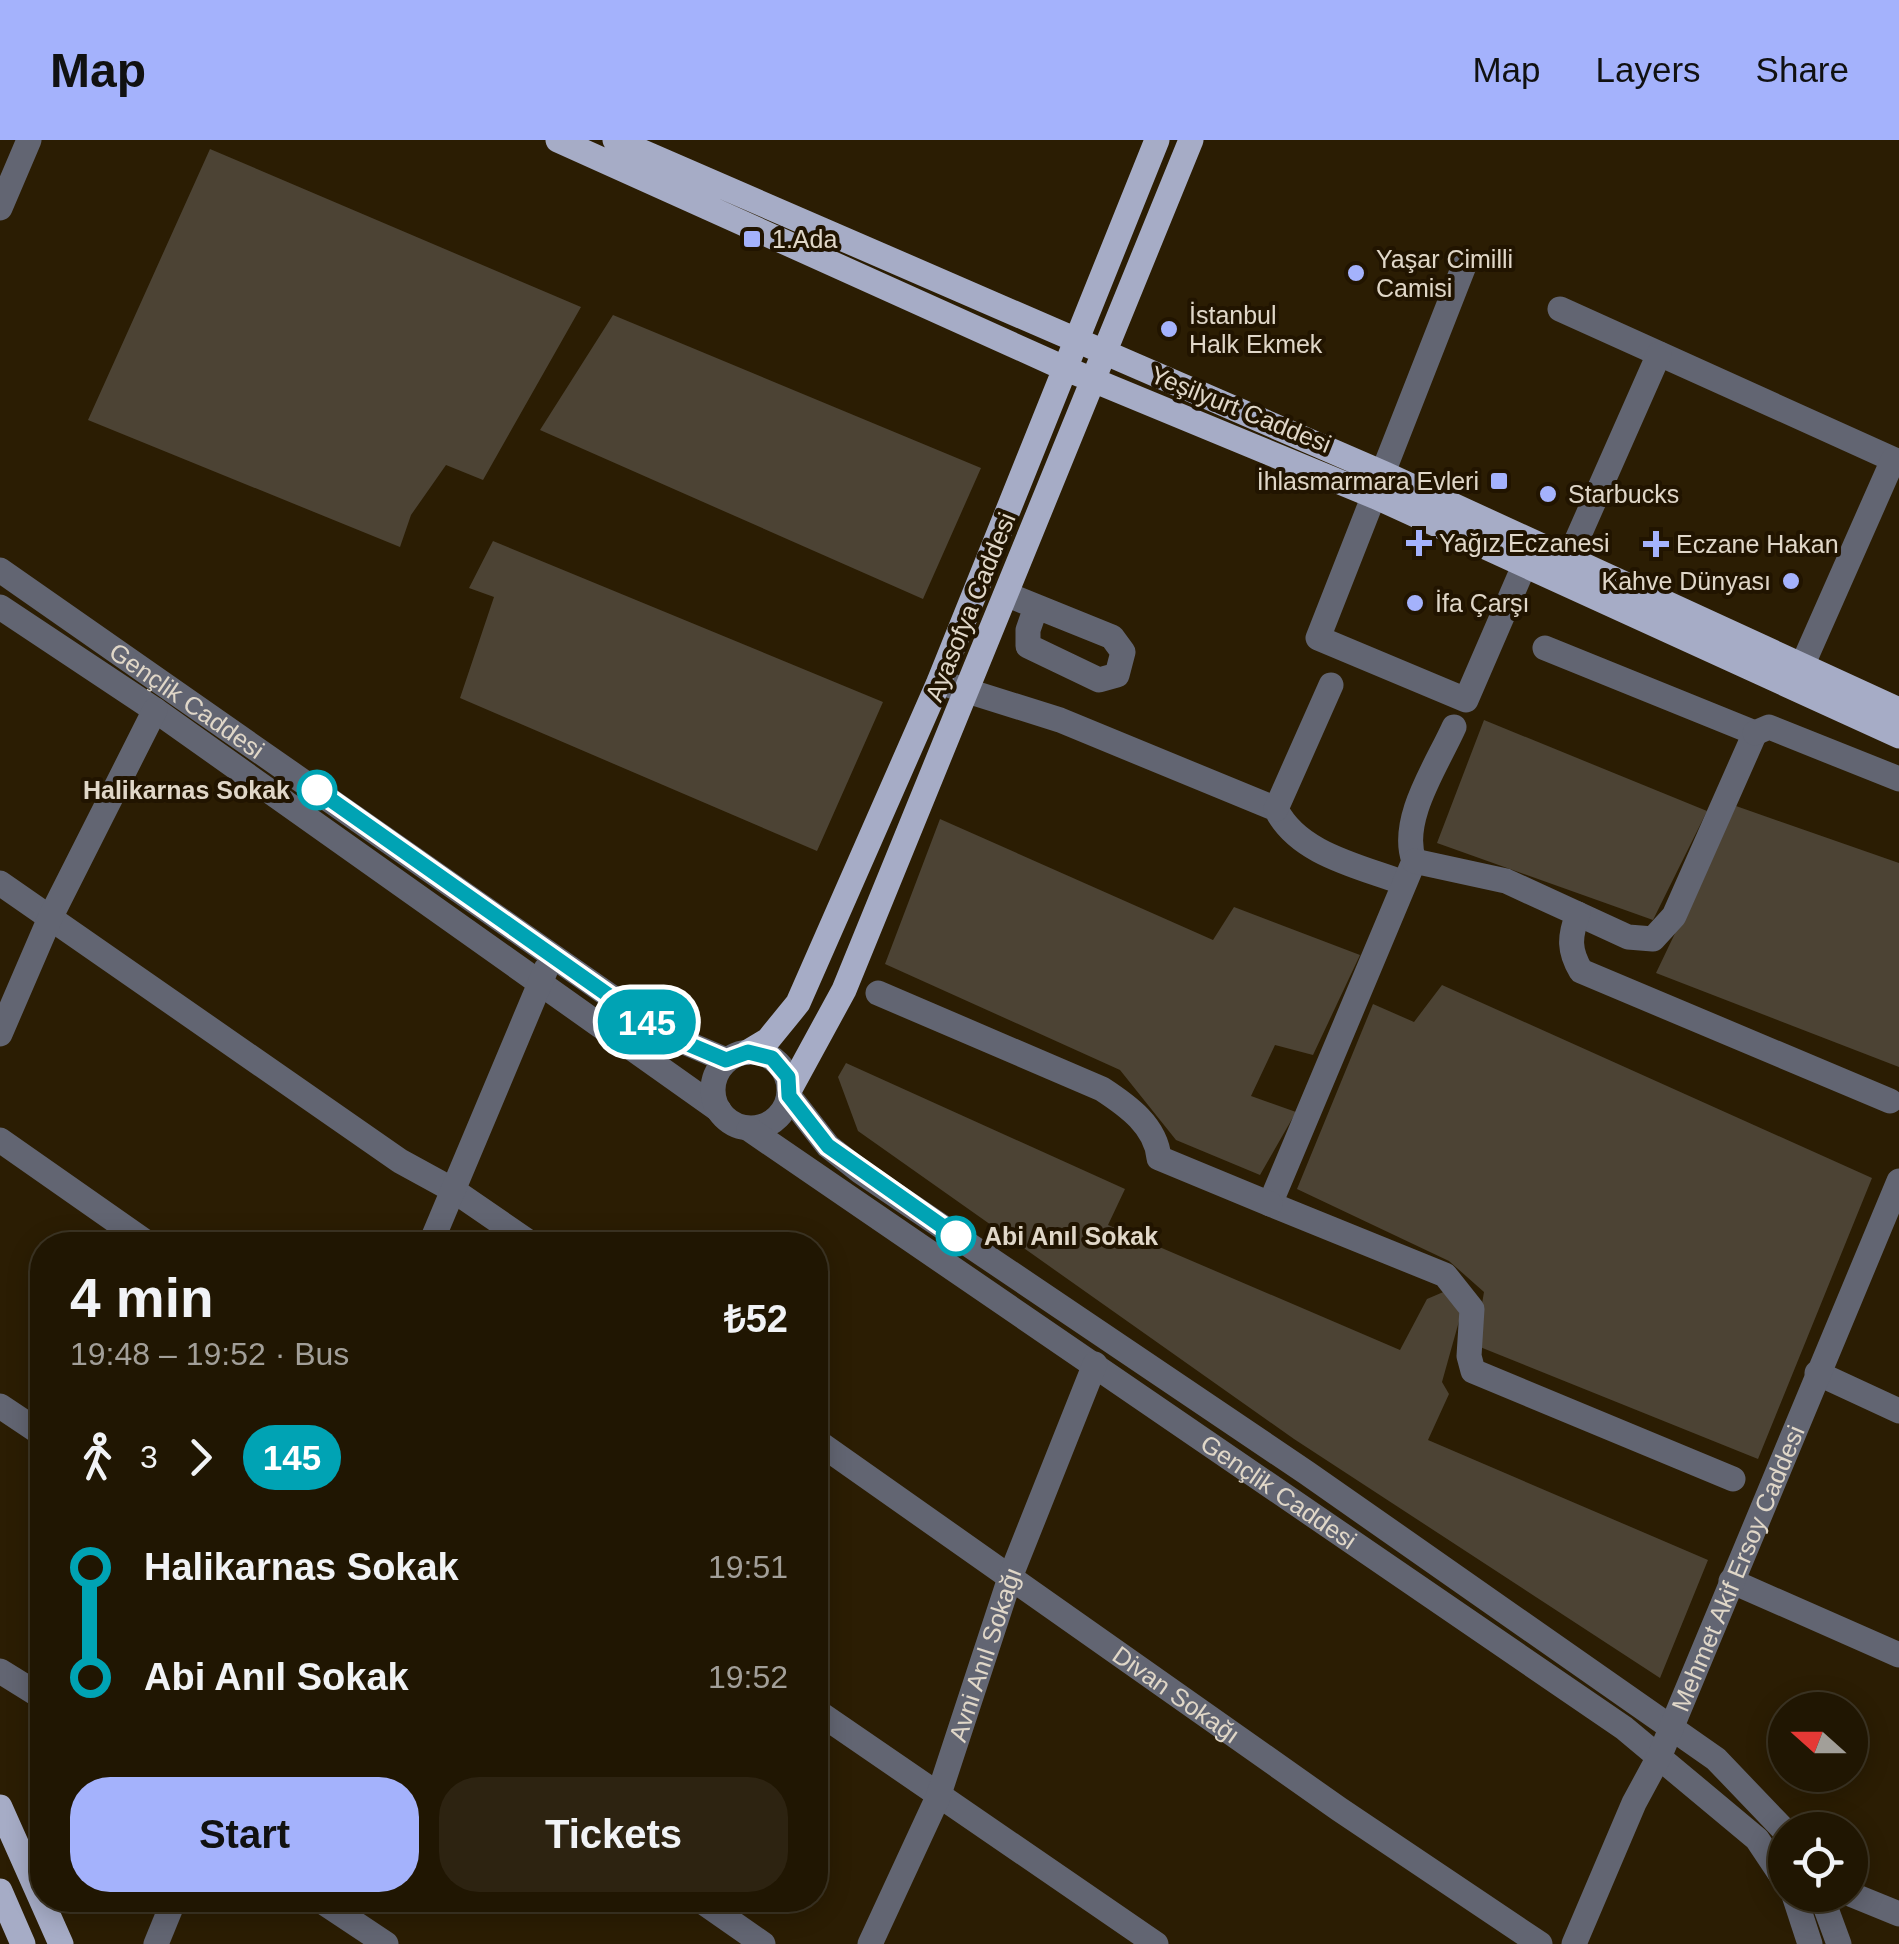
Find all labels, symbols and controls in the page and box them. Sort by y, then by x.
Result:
text: Map [50,44,146,97]
text: Map [1472,50,1541,89]
text: Layers [1596,50,1701,89]
text: Share [1756,50,1849,89]
place label: 1.Ada [772,225,837,253]
marker: 1.Ada [741,228,763,250]
place label: Yaşar Cimilli Camisi [1376,245,1513,302]
marker: Yaşar Cimilli Camisi [1345,262,1367,284]
place label: İstanbul Halk Ekmek [1189,301,1323,358]
marker: İstanbul Halk Ekmek [1158,318,1180,340]
street label: Yeşilyurt Caddesi [1147,360,1335,458]
place label: İhlasmarmara Evleri [1257,467,1479,495]
marker: İhlasmarmara Evleri [1488,470,1510,492]
place label: Starbucks [1568,480,1679,508]
marker: Starbucks [1537,483,1559,505]
street label: Ayasofya Caddesi [919,509,1021,705]
place label: Yağız Eczanesi [1439,529,1609,557]
place label: Eczane Hakan [1676,530,1839,558]
marker: Yağız Eczanesi [1408,532,1430,554]
marker: Eczane Hakan [1645,533,1667,555]
place label: Kahve Dünyası [1601,567,1771,595]
marker: Kahve Dünyası [1780,570,1802,592]
place label: İfa Çarşı [1435,589,1529,617]
marker: İfa Çarşı [1404,592,1426,614]
street label: Gençlik Caddesi [104,637,270,764]
marker: Halikarnas Sokak [298,771,336,809]
place label: Halikarnas Sokak [83,776,290,804]
line badge: 145 [590,990,704,1054]
text: 145 [618,1003,676,1042]
marker: Abi Anıl Sokak [937,1217,975,1255]
place label: Abi Anıl Sokak [984,1222,1158,1250]
text: 4 min [70,1267,214,1329]
text: ₺52 [724,1298,788,1340]
text: 19:48 – 19:52 · Bus [70,1336,349,1372]
street label: Mehmet Akif Ersoy Caddesi [1666,1421,1810,1716]
street label: Gençlik Caddesi [1196,1429,1362,1555]
icon: walk [70,1430,125,1485]
icon: forward [173,1430,228,1485]
text: 145 [263,1438,321,1477]
text: 3 [140,1439,158,1475]
text: Halikarnas Sokak [144,1546,459,1588]
text: 19:51 [708,1549,788,1585]
street label: Avni Anıl Sokağı [943,1563,1027,1745]
street label: Divan Sokağı [1108,1640,1245,1749]
text: Abi Anıl Sokak [144,1656,409,1698]
text: 19:52 [708,1659,788,1695]
north arrow [1768,1692,1868,1792]
map controls [1768,1692,1868,1912]
button: Start [70,1777,419,1892]
button: Tickets [439,1777,788,1892]
button: locate [1768,1812,1868,1912]

